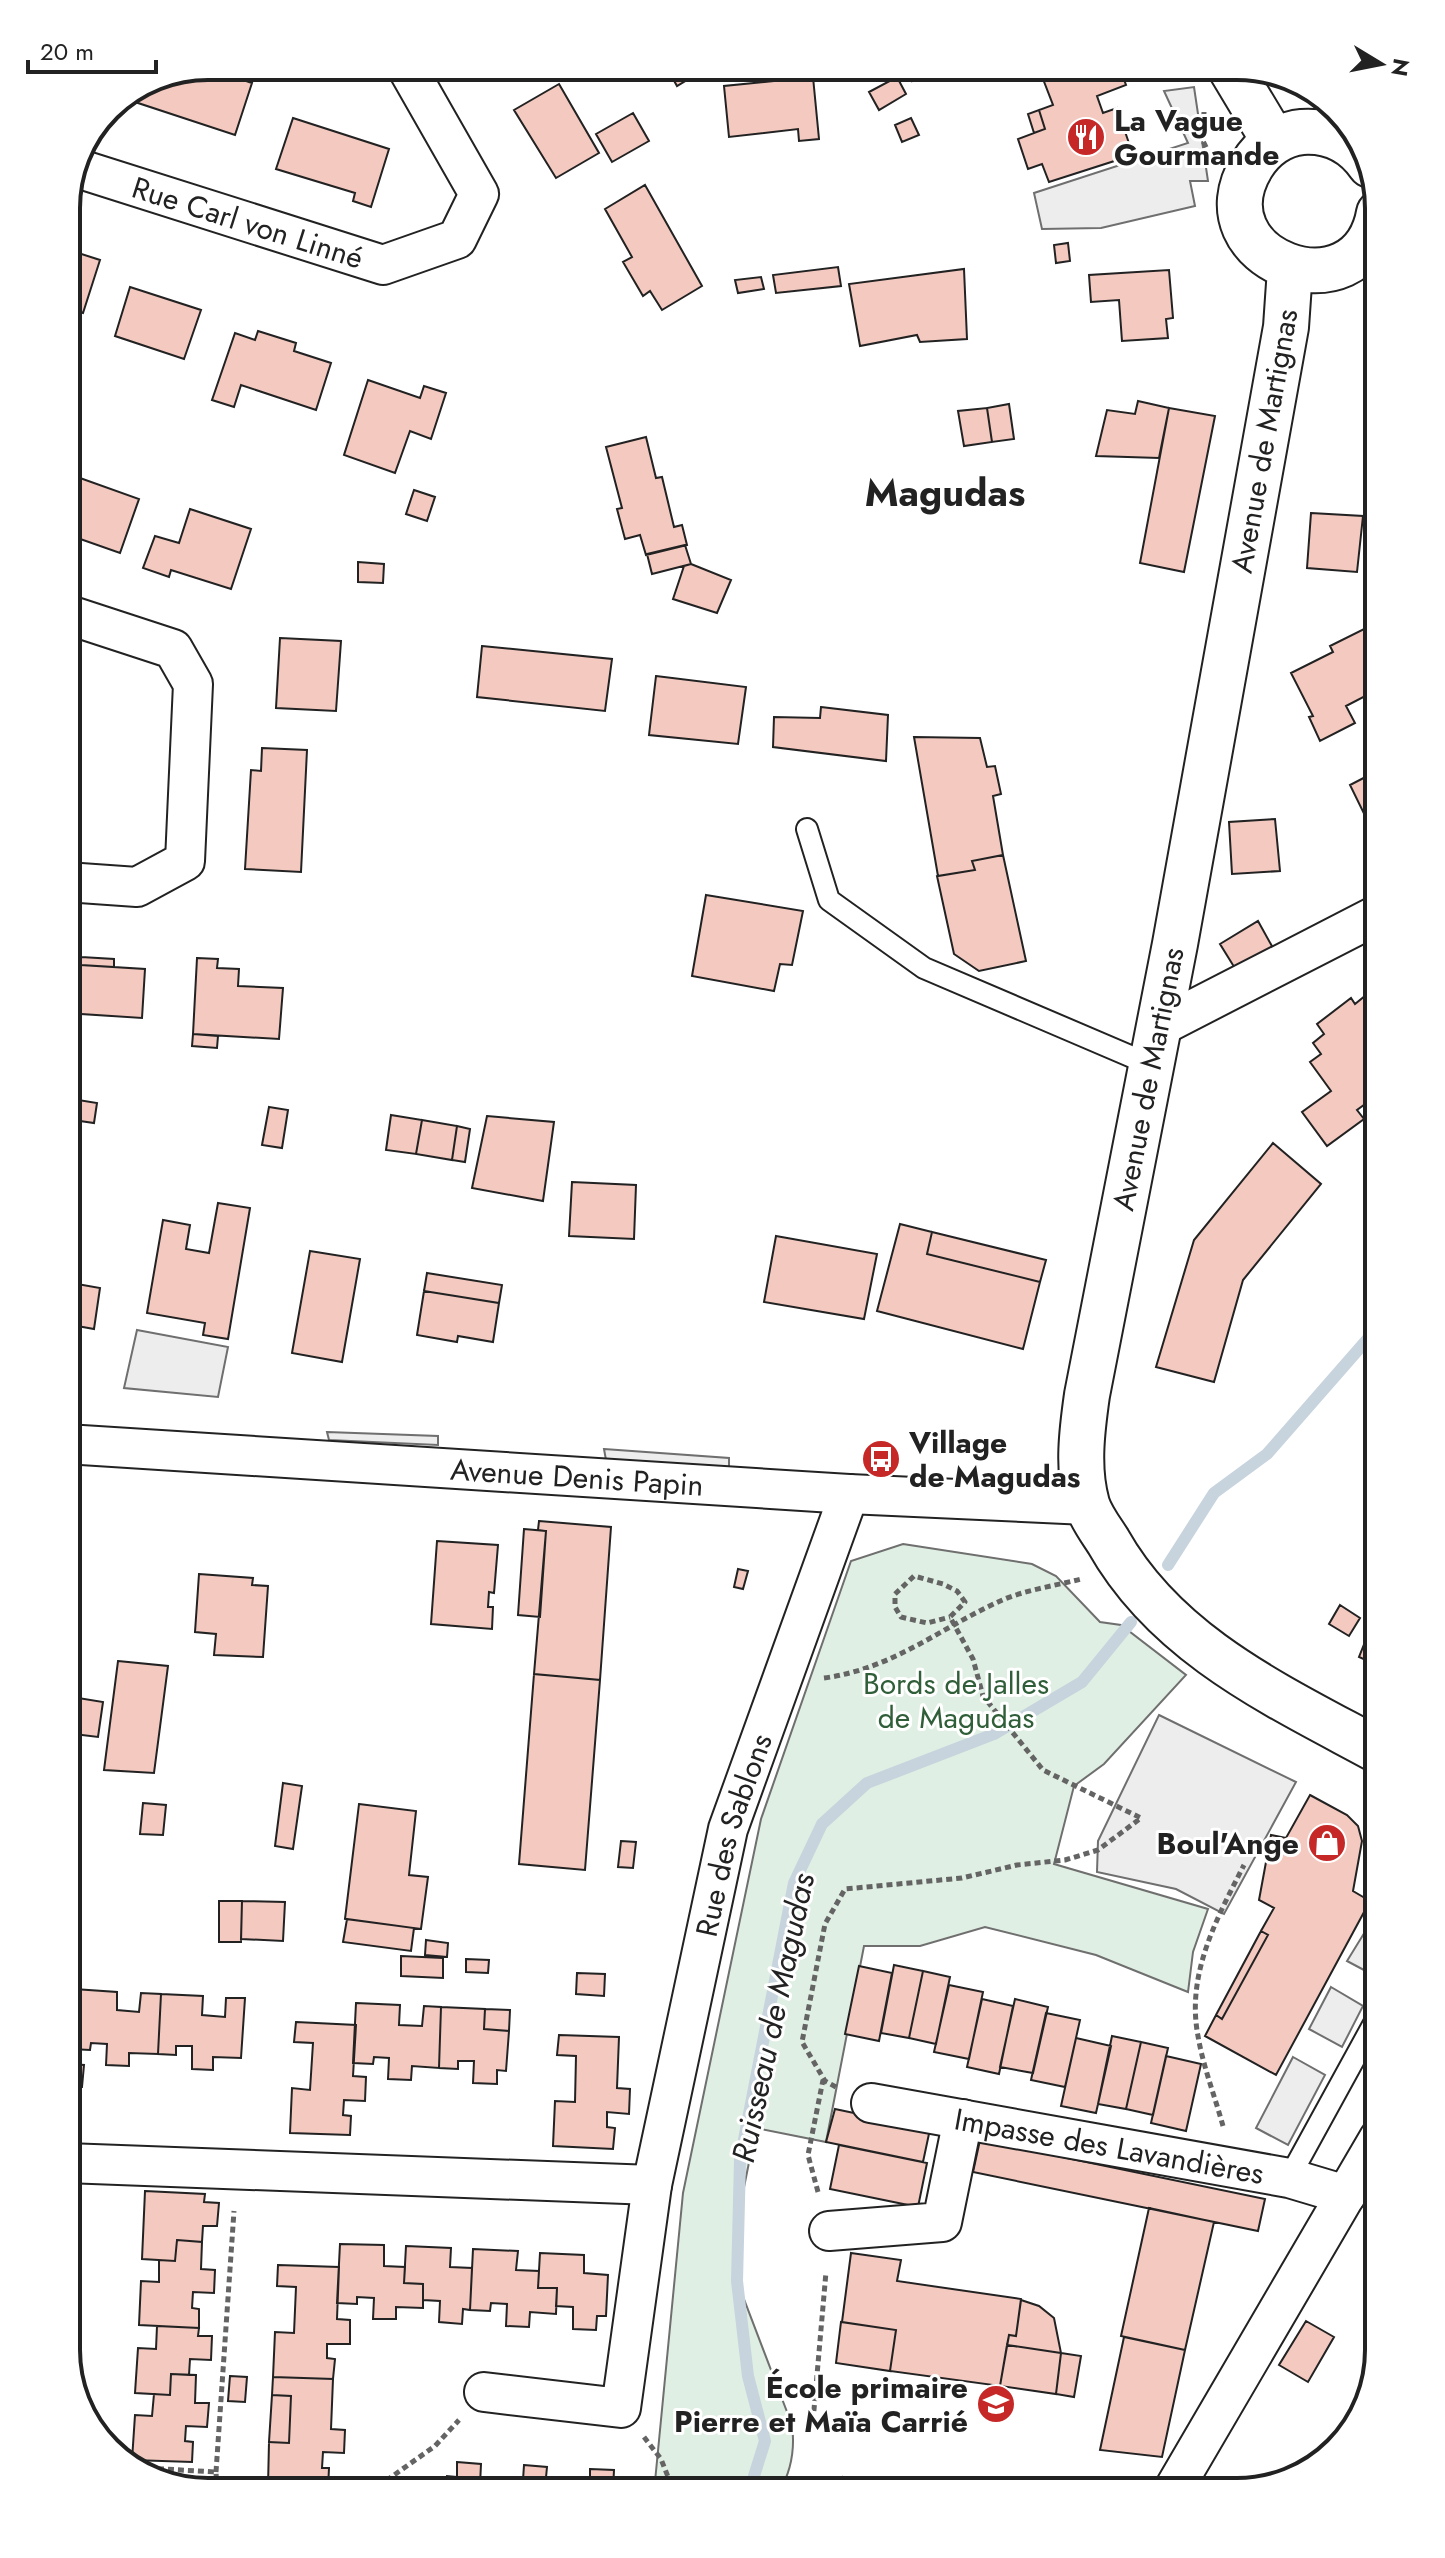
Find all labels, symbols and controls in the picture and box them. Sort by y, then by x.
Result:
scale bar [28,24,156,74]
north arrow [1341,24,1421,104]
text: 20 m [40,34,94,69]
text: N [1383,56,1418,79]
place label: La Vague Gourmande [1114,99,1279,176]
restaurant icon: La Vague Gourmande [1065,116,1107,158]
street label: Rue Carl von Linné [127,165,369,279]
street label: Avenue de Martignas [1220,306,1308,576]
district label: Magudas [865,465,1025,520]
street label: Avenue de Martignas [1101,944,1195,1214]
place label: Village de Magudas [908,1421,1081,1498]
bus stop icon: Village de Magudas [860,1438,902,1480]
street label: Avenue Denis Papin [449,1447,705,1506]
park label: Bords de Jalles de Magudas [863,1662,1049,1739]
street label: Rue des Sablons [684,1727,782,1940]
place label: Boul'Ange [1157,1822,1299,1865]
shop icon: Boul'Ange [1306,1822,1348,1864]
water label: Ruisseau de Magudas [720,1869,826,2167]
street label: Impasse des Lavandières [951,2097,1267,2195]
place label: École primaire Pierre et Maïa Carrié [674,2366,968,2443]
school or university icon: École primaire Pierre et Maïa Carrié [975,2383,1017,2425]

